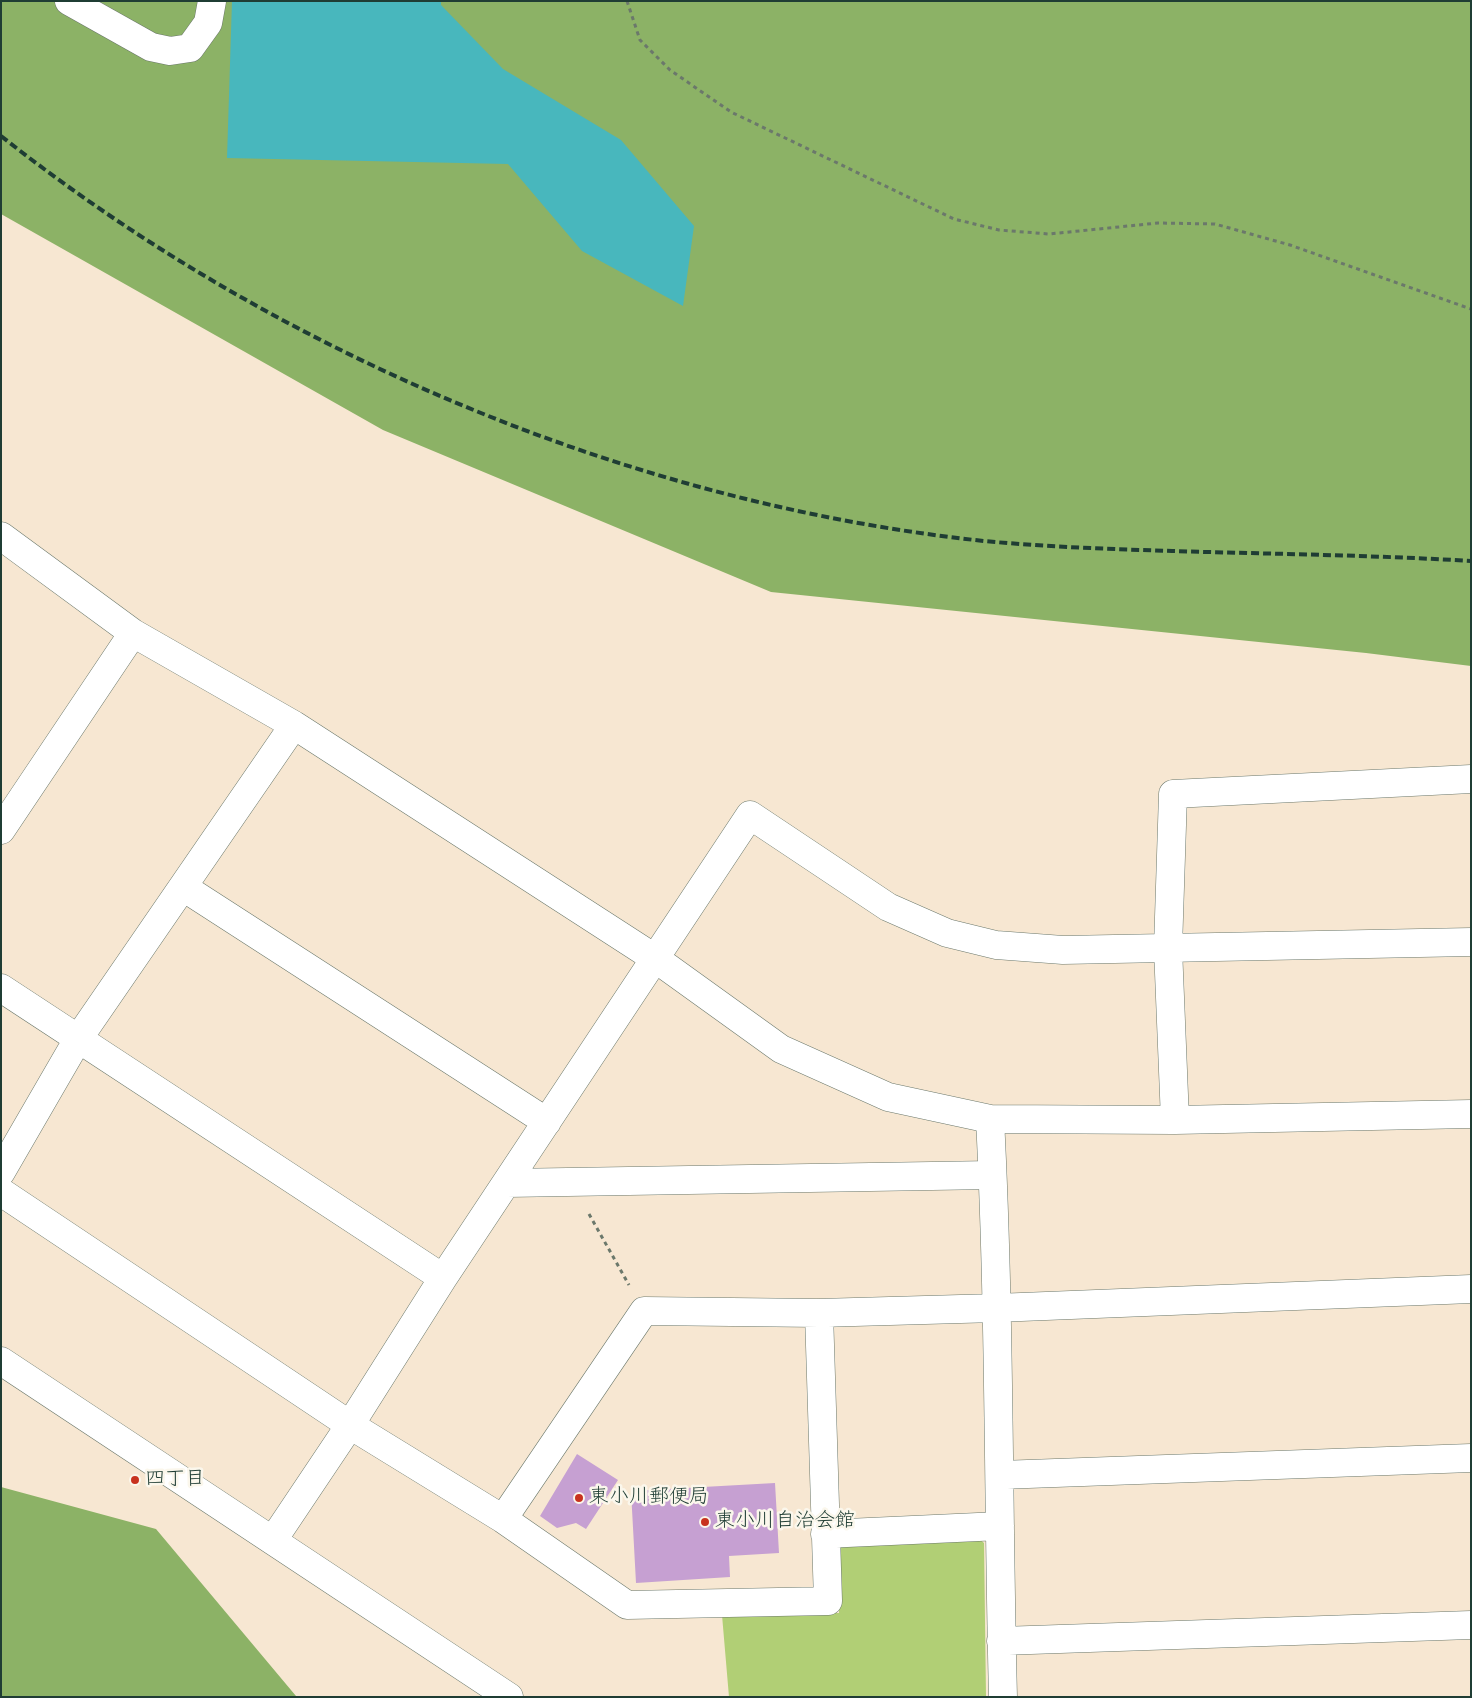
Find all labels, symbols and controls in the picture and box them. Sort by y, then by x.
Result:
place label: 四丁目 [145,1468,205,1492]
marker: 四丁目 [129,1474,141,1486]
place label: 東小川郵便局 [589,1486,709,1510]
marker: 東小川郵便局 [573,1492,585,1504]
place label: 東小川自治会館 [715,1510,855,1534]
marker: 東小川自治会館 [699,1516,711,1528]

